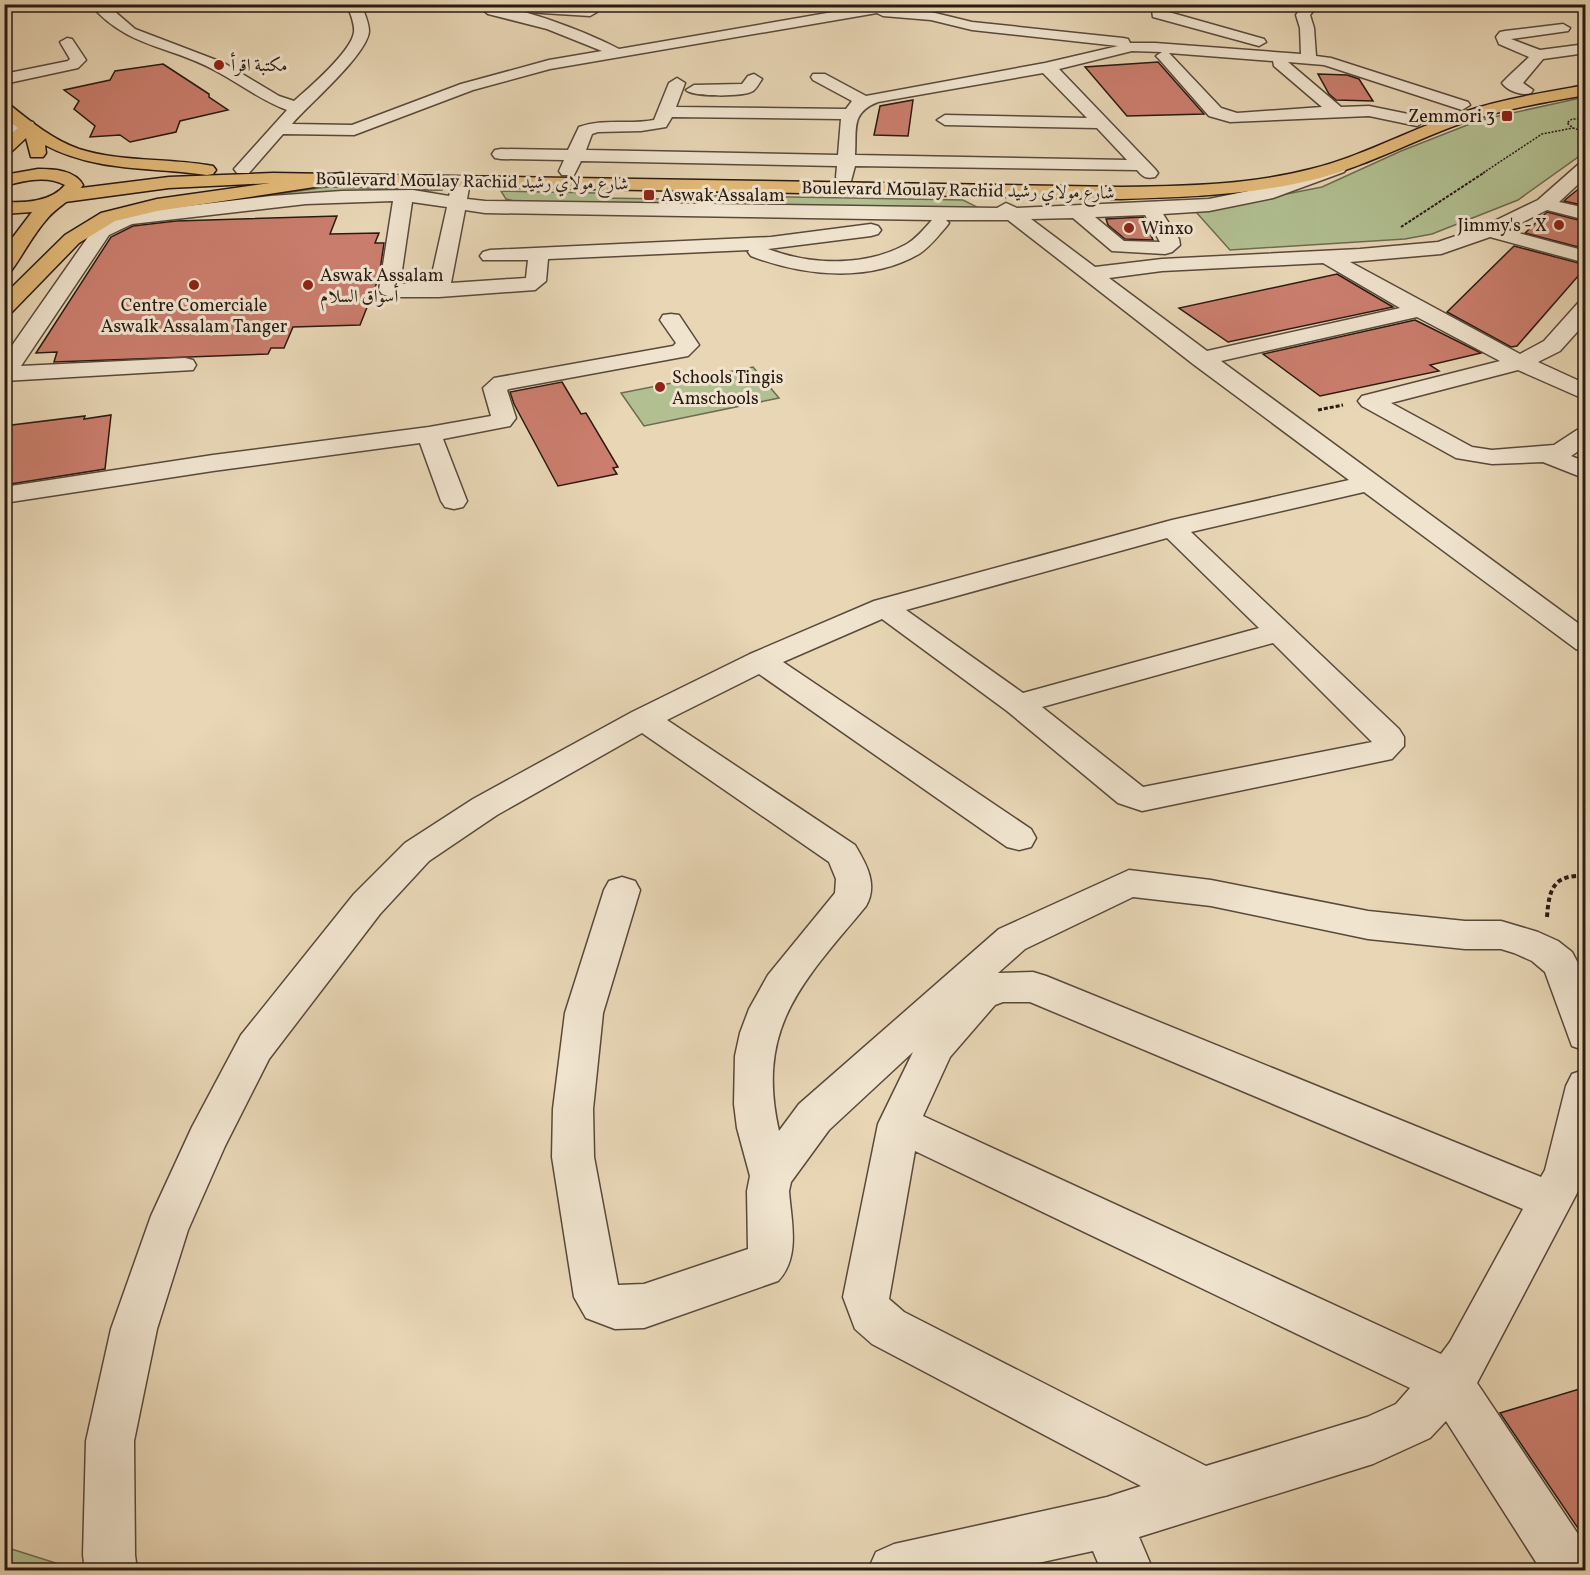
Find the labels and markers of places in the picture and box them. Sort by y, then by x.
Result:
place label: مكتبة اقرأ [231,52,287,79]
marker: مكتبة اقرأ [212,58,226,72]
place label: Zemmori 3 [1408,105,1495,130]
marker: Zemmori 3 [1500,109,1514,123]
place label: Aswak Assalam [661,184,785,209]
marker: Aswak Assalam [642,188,656,202]
place label: Jimmy's - X [1457,214,1547,239]
place label: Winxo [1141,217,1193,242]
marker: Jimmy's - X [1552,218,1566,232]
marker: Winxo [1122,221,1136,235]
place label: Aswak Assalam أسواق السلام [320,264,444,312]
marker: Centre Comerciale Aswalk Assalam Tanger [187,278,201,292]
marker: Aswak Assalam أسواق السلام [301,278,315,292]
place label: Centre Comerciale Aswalk Assalam Tanger [101,294,288,340]
place label: Schools Tingis Amschools [672,366,784,412]
marker: Schools Tingis Amschools [653,380,667,394]

